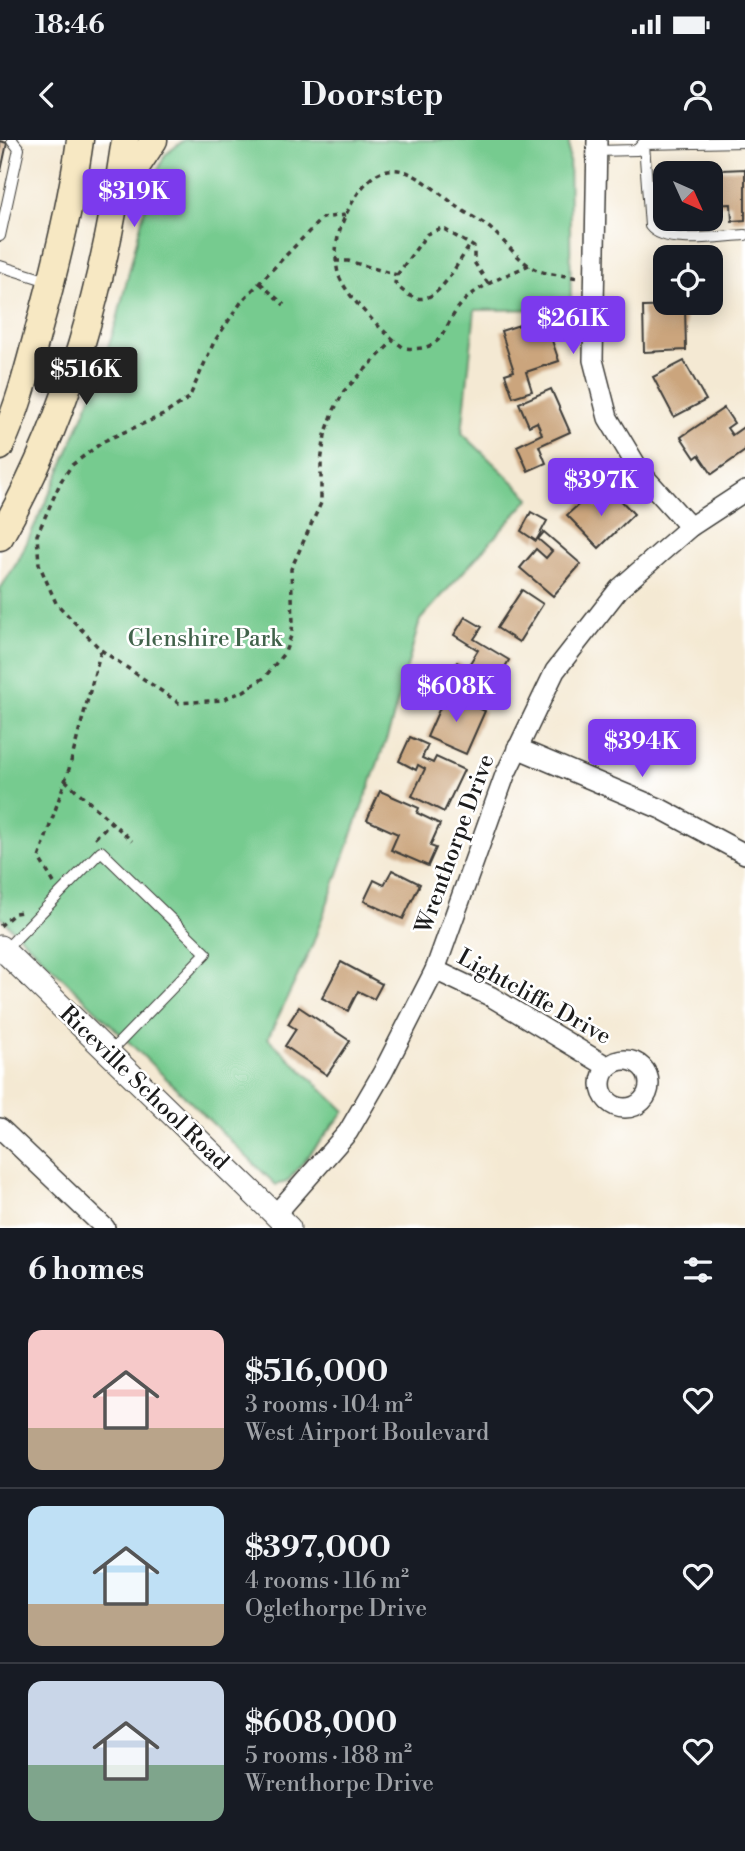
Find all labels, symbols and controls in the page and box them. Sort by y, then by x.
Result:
text: 18:46 [35,9,105,41]
text: Doorstep [301,75,444,115]
icon: back [28,76,66,114]
icon: person [679,76,717,114]
north arrow [653,161,723,231]
map controls [653,161,723,315]
pin: $319K [85,169,183,229]
text: $319K [99,178,169,206]
button: locate [653,245,723,315]
pin: $261K [524,296,622,356]
text: $261K [537,305,609,333]
pin: $516K [37,348,135,407]
text: $516K [50,356,122,384]
pin: $397K [552,458,650,518]
text: $397K [564,467,638,495]
park label: Glenshire Park [128,625,283,653]
pin: $608K [407,664,505,724]
text: $608K [417,673,495,701]
pin: $394K [593,720,691,779]
text: $394K [604,728,680,756]
street label: Wrenthorpe Drive [409,750,500,938]
street label: Lightcliffe Drive [452,943,616,1051]
street label: Riceville School Road [53,1000,235,1176]
text: 6 homes [28,1251,144,1289]
icon: filters [679,1251,717,1289]
text: $516,000 [245,1353,388,1391]
icon: home [84,1358,168,1442]
icon: heart [679,1381,717,1419]
text: 3 rooms · 104 m² [245,1391,413,1419]
text: West Airport Boulevard [245,1419,489,1447]
text: $397,000 [245,1529,391,1567]
icon: home [84,1534,168,1618]
icon: heart [679,1557,717,1595]
text: 4 rooms · 116 m² [245,1567,409,1595]
text: Oglethorpe Drive [245,1595,427,1623]
text: $608,000 [245,1704,397,1742]
icon: home [84,1709,168,1793]
icon: heart [679,1732,717,1770]
text: 5 rooms · 188 m² [245,1742,412,1770]
text: Wrenthorpe Drive [245,1770,434,1798]

